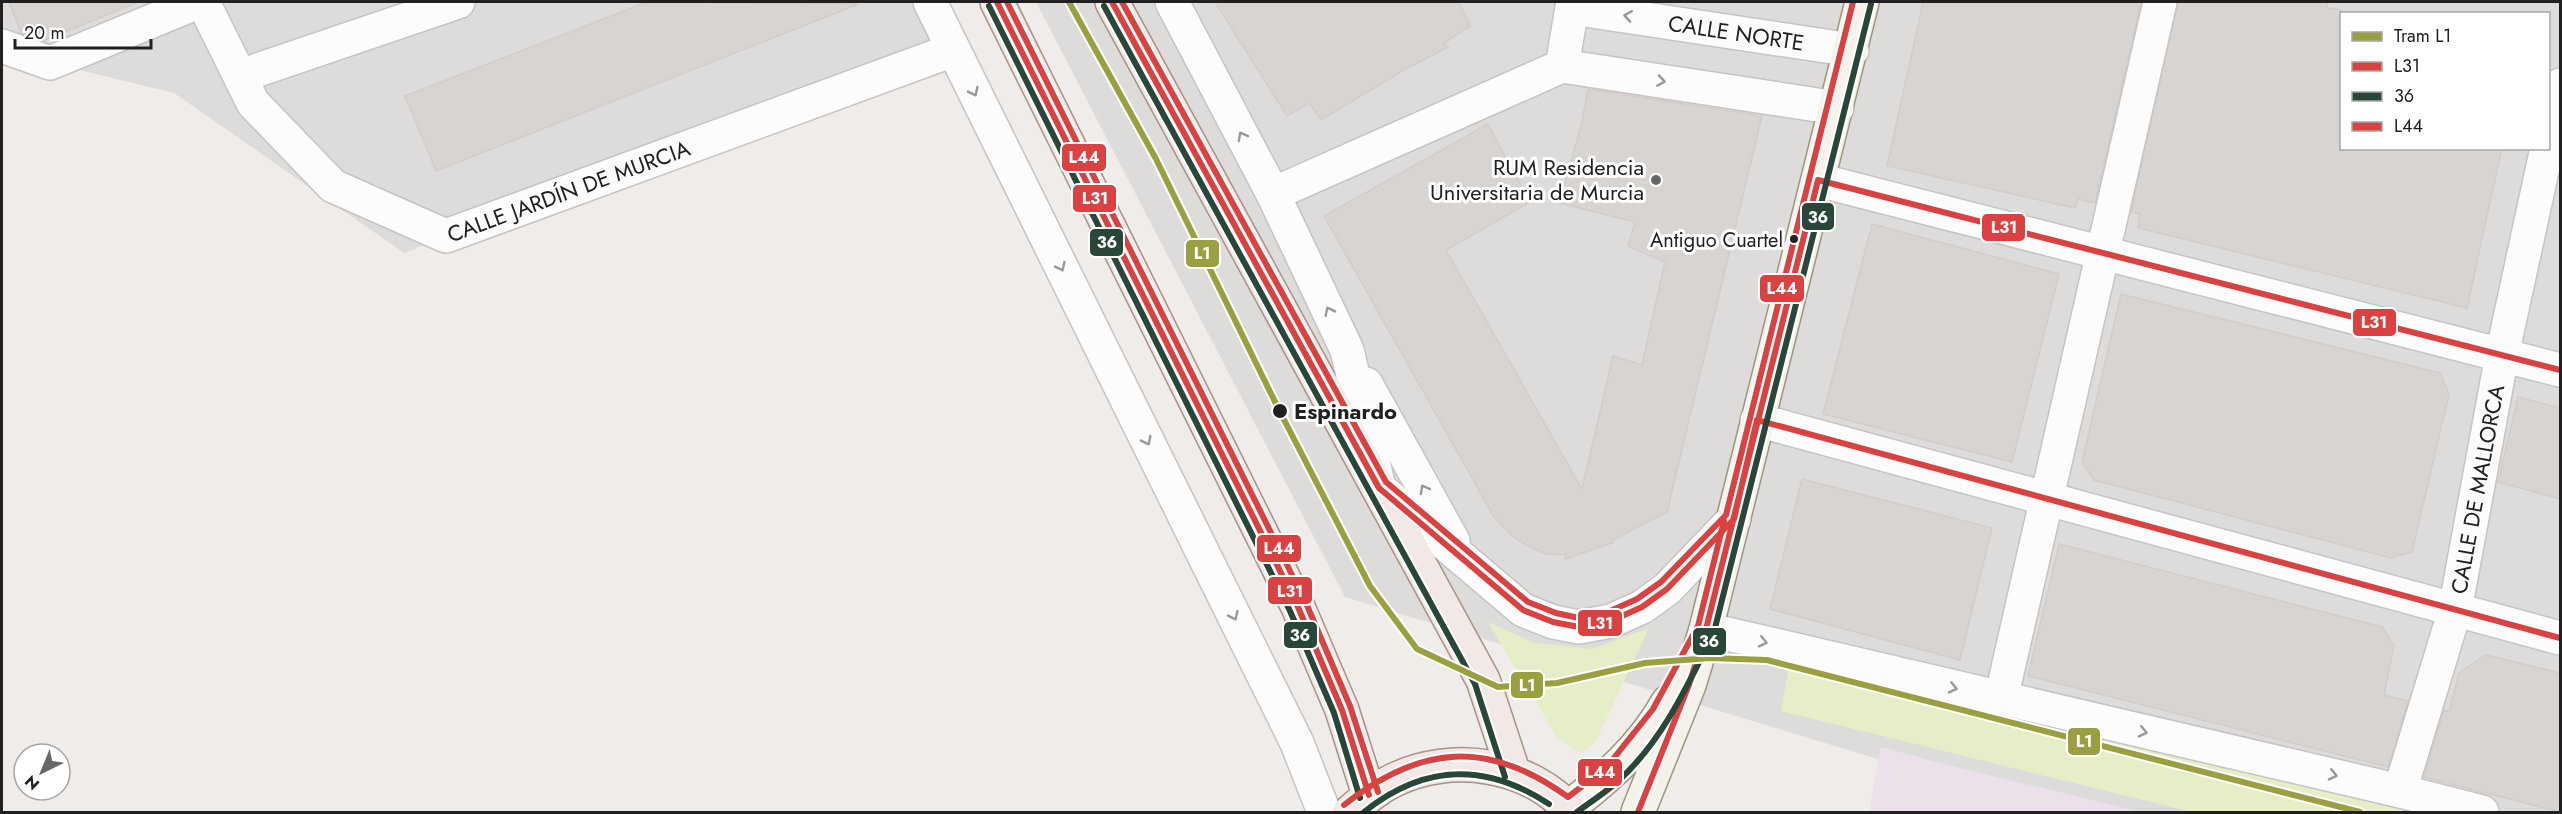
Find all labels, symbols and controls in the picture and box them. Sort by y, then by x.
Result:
street label: CALLE NORTE [1666,7,1806,59]
one-way arrow [1623,11,1632,23]
scale bar [15,12,152,50]
legend [2340,12,2550,150]
text: 20 m [24,20,64,46]
text: Tram L1 [2394,23,2451,49]
text: L31 [2394,53,2420,79]
one-way arrow [1656,74,1666,86]
text: 36 [2394,83,2414,109]
one-way arrow [967,85,979,96]
text: L44 [2394,113,2423,139]
street label: CALLE JARDÍN DE MURCIA [443,132,695,250]
one-way arrow [1238,132,1249,142]
line badge: L44 [1061,143,1107,172]
text: L44 [1069,146,1099,169]
place label: RUM Residencia Universitaria de Murcia [1430,151,1644,208]
marker: RUM Residencia Universitaria de Murcia [1649,173,1663,187]
line badge: L31 [1072,184,1117,213]
text: L31 [1082,187,1108,210]
line badge: 36 [1801,202,1835,231]
text: 36 [1808,206,1828,229]
line badge: L31 [1981,213,2026,242]
text: L31 [1991,216,2017,239]
place label: Antiguo Cuartel [1650,226,1783,255]
line badge: 36 [1089,228,1124,257]
text: 36 [1097,231,1117,254]
marker: Antiguo Cuartel [1788,233,1800,245]
line badge: L1 [1185,239,1220,268]
text: L1 [1194,242,1210,265]
one-way arrow [1053,260,1065,271]
line badge: L44 [1759,274,1805,303]
text: L44 [1767,277,1797,300]
one-way arrow [1324,306,1336,317]
line badge: L31 [2352,308,2397,337]
text: L31 [2361,311,2387,334]
street label: CALLE DE MALLORCA [2442,382,2512,596]
place label: Espinardo [1294,395,1397,427]
marker: Espinardo [1271,402,1289,420]
one-way arrow [1140,435,1152,446]
one-way arrow [1420,484,1431,495]
line badge: L44 [1256,534,1302,563]
text: L44 [1264,537,1294,560]
line badge: L31 [1267,576,1313,605]
text: L31 [1277,580,1303,603]
line badge: L31 [1577,609,1623,637]
one-way arrow [1226,610,1238,621]
text: L31 [1587,612,1613,635]
line badge: 36 [1283,621,1318,649]
text: 36 [1290,624,1310,647]
line badge: 36 [1692,627,1727,656]
text: 36 [1699,630,1719,653]
one-way arrow [1758,635,1768,648]
line badge: L1 [1510,671,1544,699]
text: L1 [1519,674,1535,697]
one-way arrow [1948,680,1958,693]
one-way arrow [2138,724,2148,737]
line badge: L1 [2067,727,2101,756]
text: L1 [2076,730,2092,753]
north arrow [12,742,72,802]
line badge: L44 [1577,758,1623,787]
text: L44 [1585,761,1615,784]
one-way arrow [2328,768,2338,781]
text: N [20,770,45,795]

